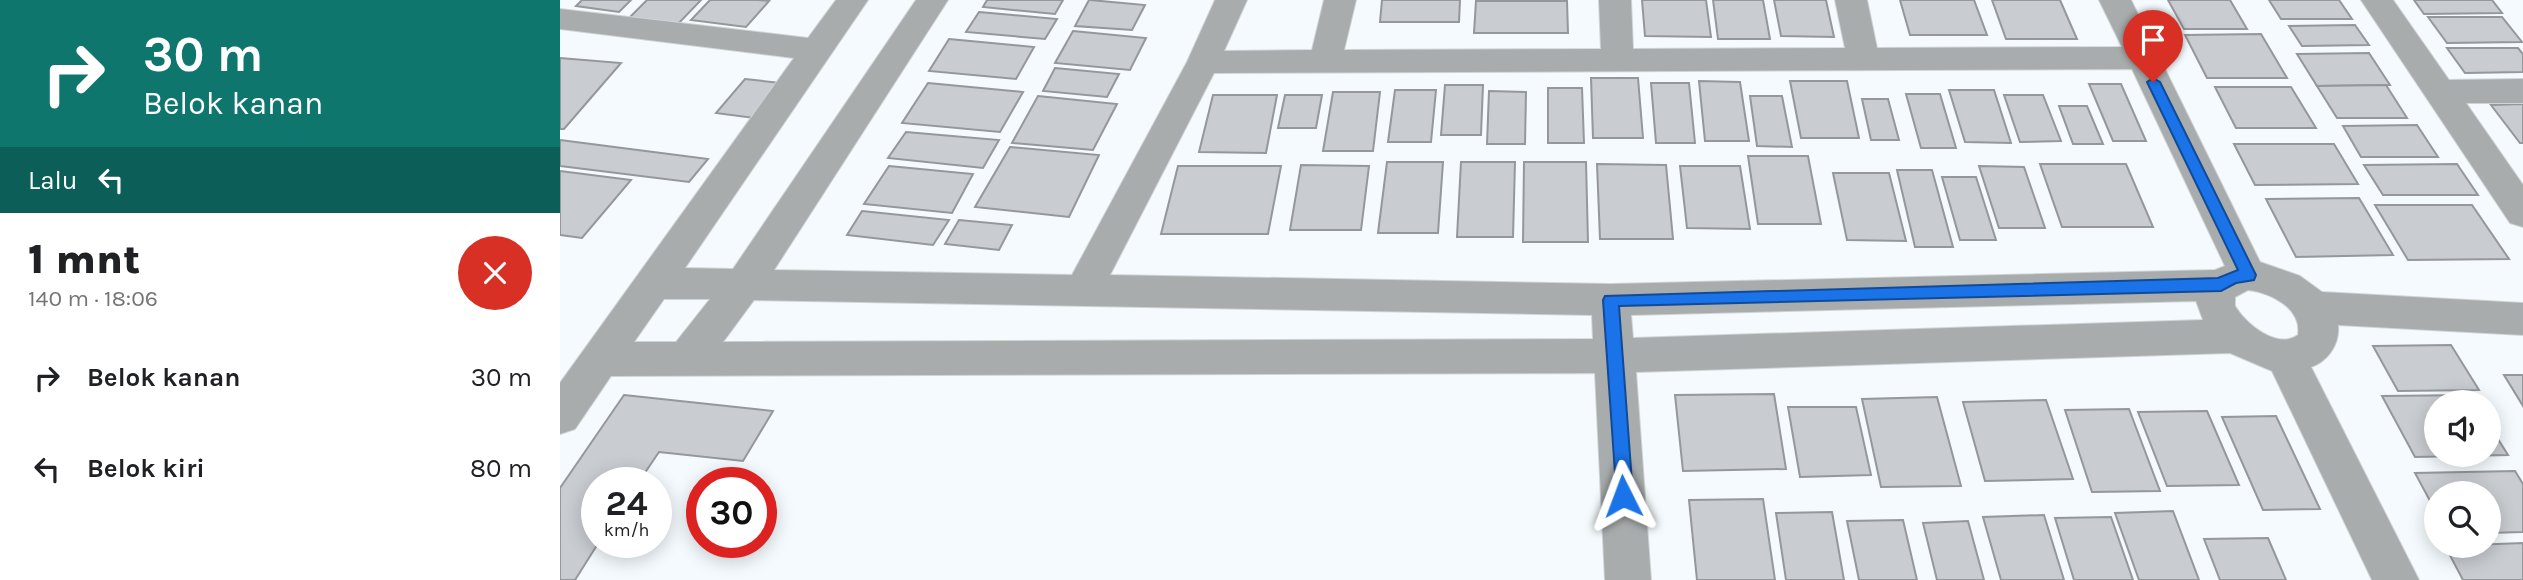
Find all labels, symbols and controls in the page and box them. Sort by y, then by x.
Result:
pin [2123,10,2183,82]
icon: arrive [2134,21,2172,59]
text: 30 m [143,26,263,83]
icon: right [28,28,119,119]
text: Belok kanan [143,85,323,122]
icon: left [92,161,130,199]
text: Lalu [28,165,78,196]
text: 1 mnt [28,234,140,284]
button: close [458,236,532,310]
text: 140 m · 18:06 [28,285,158,312]
icon: right [28,359,66,397]
text: Belok kanan [87,362,240,393]
text: 30 m [471,362,532,393]
map controls [2424,390,2501,558]
button: sound [2424,390,2501,467]
icon: left [28,450,66,488]
text: Belok kiri [87,453,205,484]
text: 80 m [470,453,532,484]
position arrow [1586,459,1660,533]
speed limit sign: 30 [686,467,777,558]
button: search [2424,481,2501,558]
text: 24 [606,483,648,524]
text: km/h [604,519,649,541]

